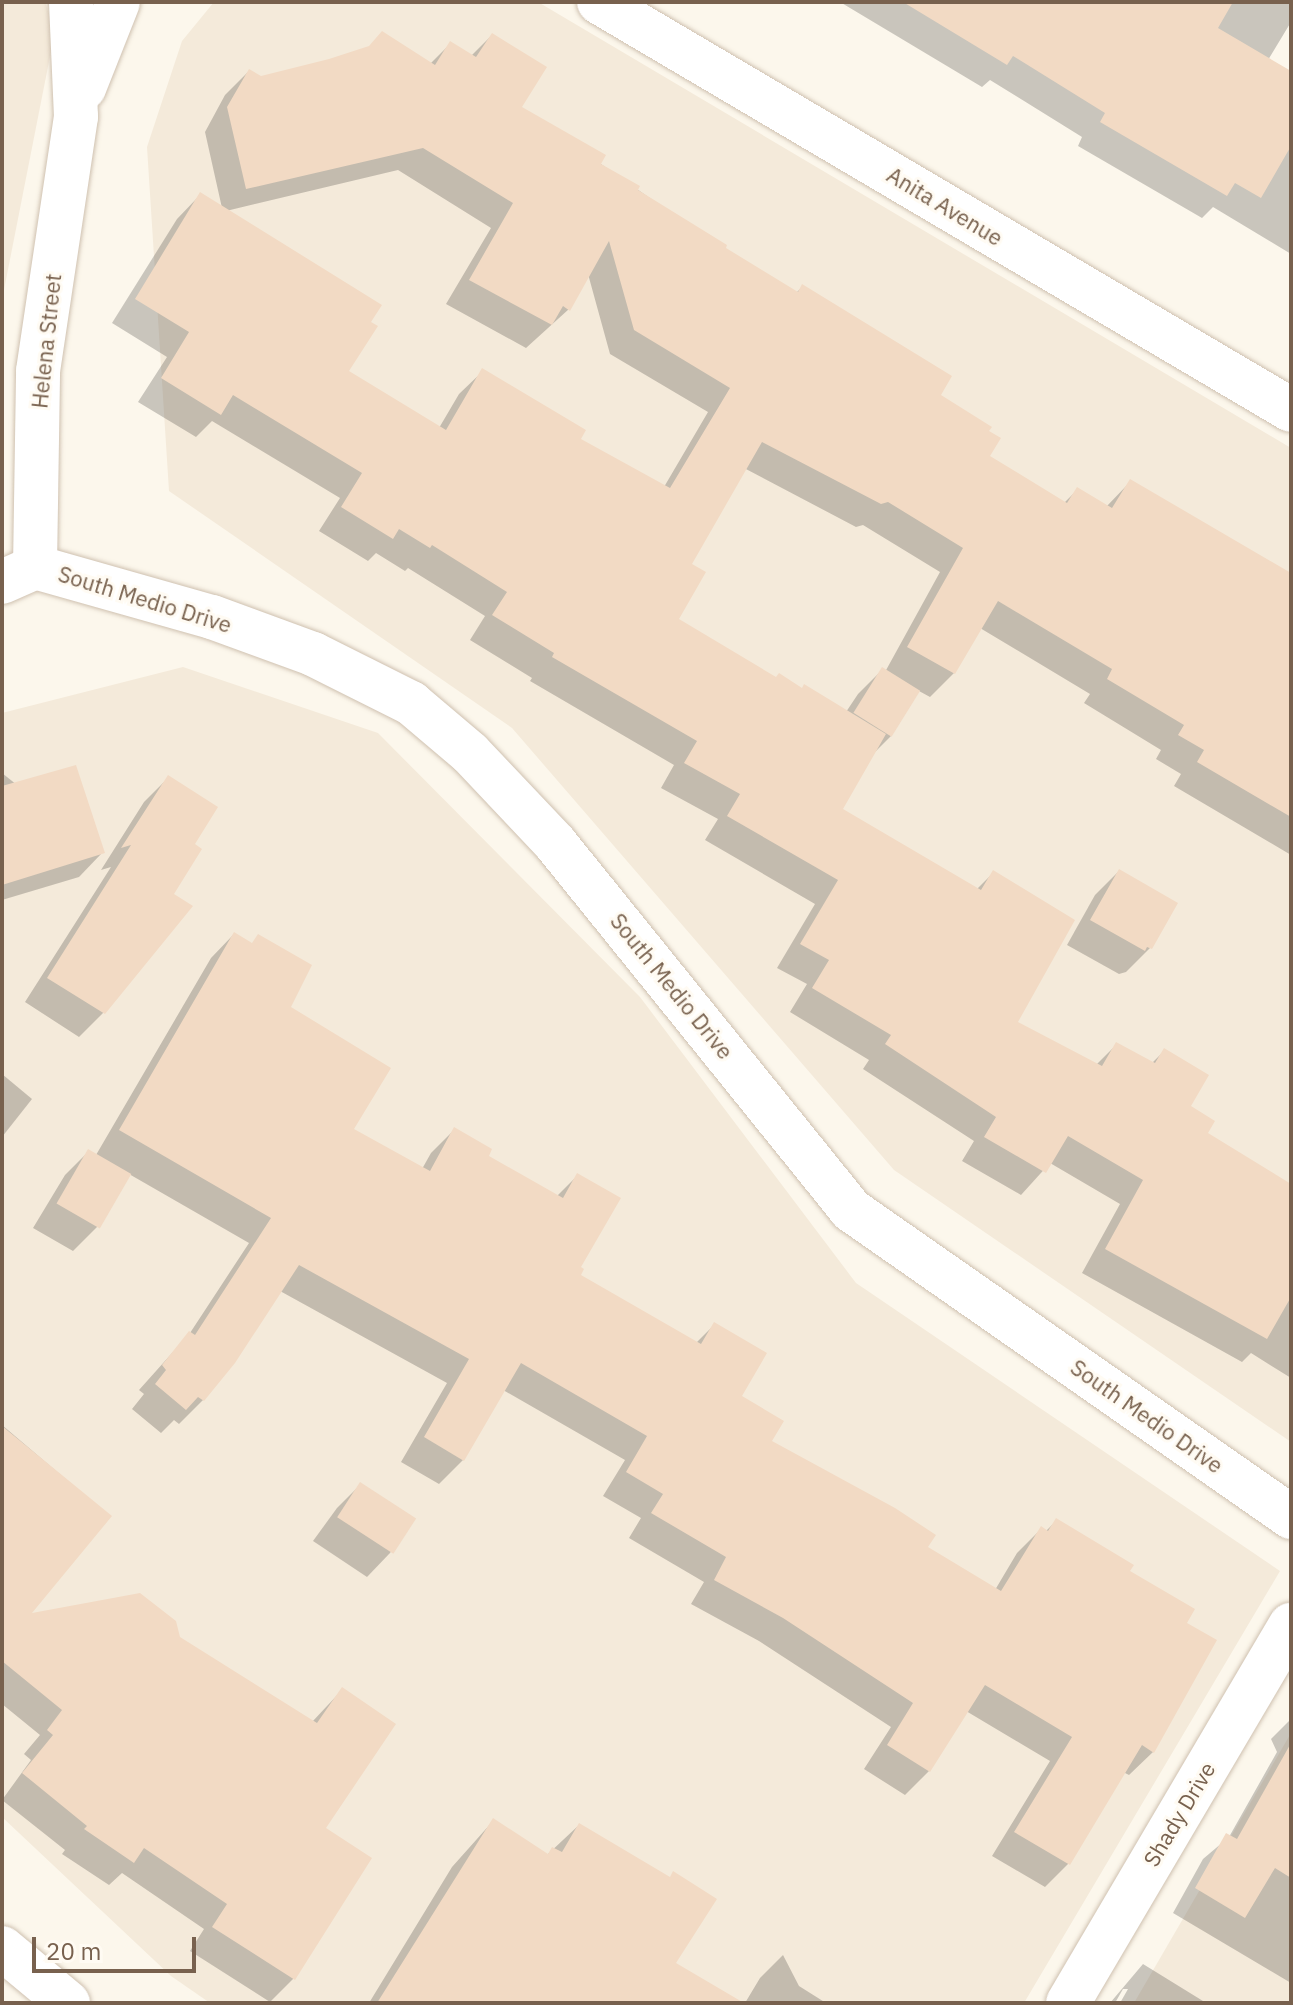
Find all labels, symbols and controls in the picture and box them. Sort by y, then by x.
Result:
street label: Anita Avenue [882,161,1008,251]
street label: Helena Street [26,272,66,410]
street label: South Medio Drive [55,560,235,638]
street label: South Medio Drive [605,908,739,1064]
street label: South Medio Drive [1066,1354,1228,1478]
street label: Shady Drive [1138,1757,1220,1871]
scale bar [36,1921,200,1971]
text: 20 m [46,1935,101,1967]

